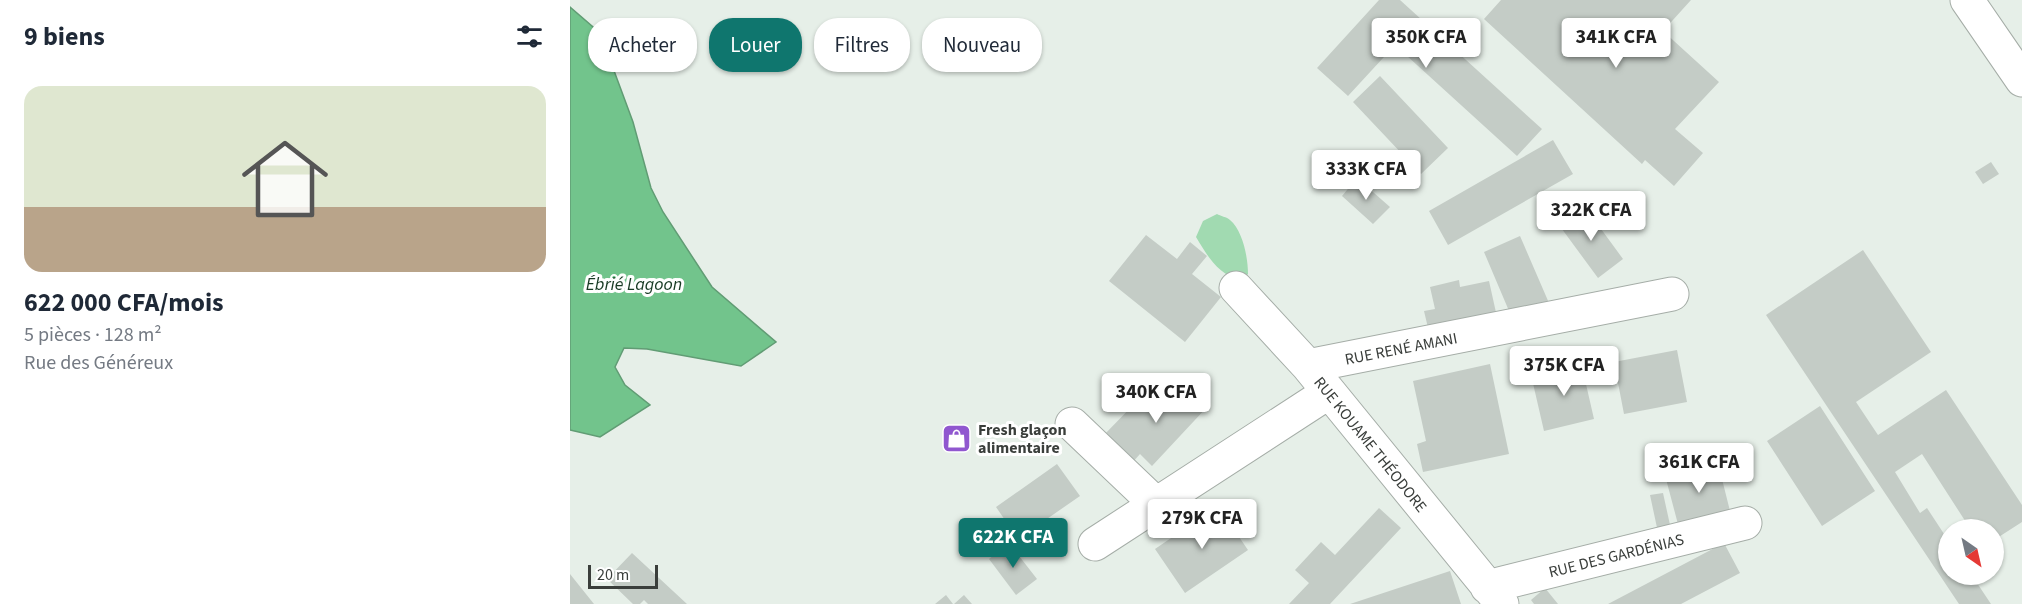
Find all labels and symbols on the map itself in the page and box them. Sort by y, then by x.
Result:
pin: 350K CFA [1364,18,1488,69]
pin: 341K CFA [1554,18,1678,69]
pin: 333K CFA [1304,150,1428,201]
pin: 322K CFA [1529,191,1653,242]
water label: Ébrié Lagoon [586,272,682,297]
street label: RUE RENÉ AMANI [1343,327,1459,371]
pin: 375K CFA [1502,346,1626,397]
street label: RUE KOUAME THÉODORE [1309,372,1432,517]
pin: 340K CFA [1094,373,1218,424]
place label: Fresh glaçon alimentaire [978,419,1067,459]
shop icon: Fresh glaçon alimentaire [941,422,973,454]
pin: 361K CFA [1637,443,1761,494]
pin: 279K CFA [1140,499,1264,550]
pin: 622K CFA [951,518,1075,569]
north arrow [1938,519,2004,585]
street label: RUE DES GARDÉNIAS [1546,529,1686,583]
scale bar [588,562,658,590]

